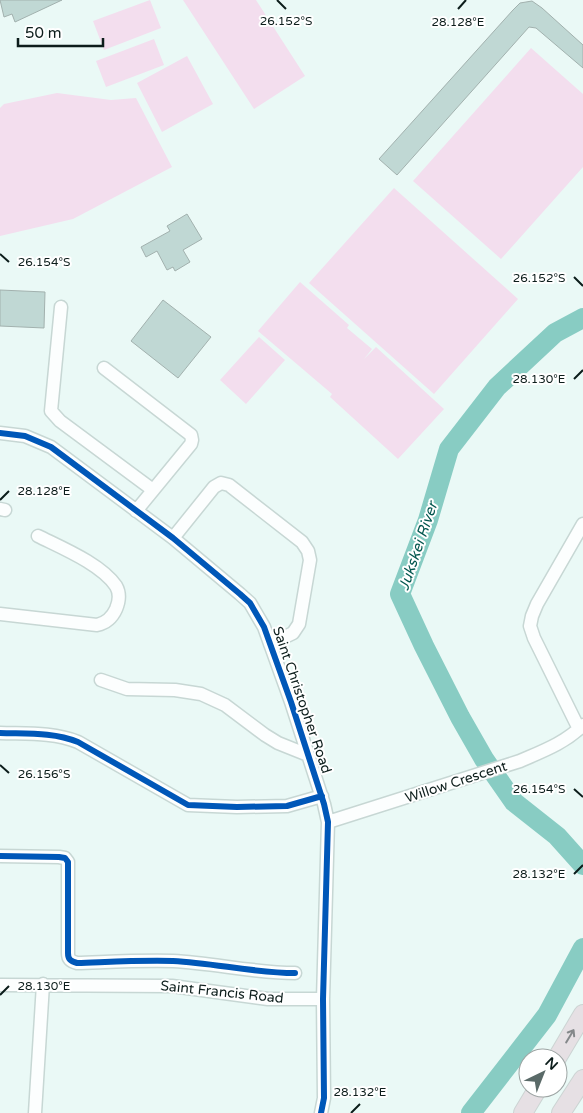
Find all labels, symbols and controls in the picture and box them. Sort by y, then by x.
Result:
text: 26.152°S [260,14,312,28]
scale bar [18,15,102,47]
text: 28.128°E [432,15,485,29]
text: 50 m [25,24,62,42]
text: 26.154°S [18,255,70,269]
text: 26.152°S [513,271,565,285]
text: 28.130°E [513,372,566,386]
text: 28.128°E [18,484,71,498]
water label: Jukskei River [394,497,442,592]
street label: Saint Christopher Road [269,624,335,776]
street label: Willow Crescent [403,757,510,806]
text: 26.156°S [18,767,70,781]
text: 26.154°S [513,782,565,796]
text: 28.132°E [513,867,566,881]
street label: Saint Francis Road [160,977,284,1007]
text: 28.130°E [18,979,71,993]
one-way arrow [565,1030,575,1044]
north arrow [518,1048,568,1098]
text: N [542,1054,561,1074]
text: 28.132°E [334,1085,387,1099]

